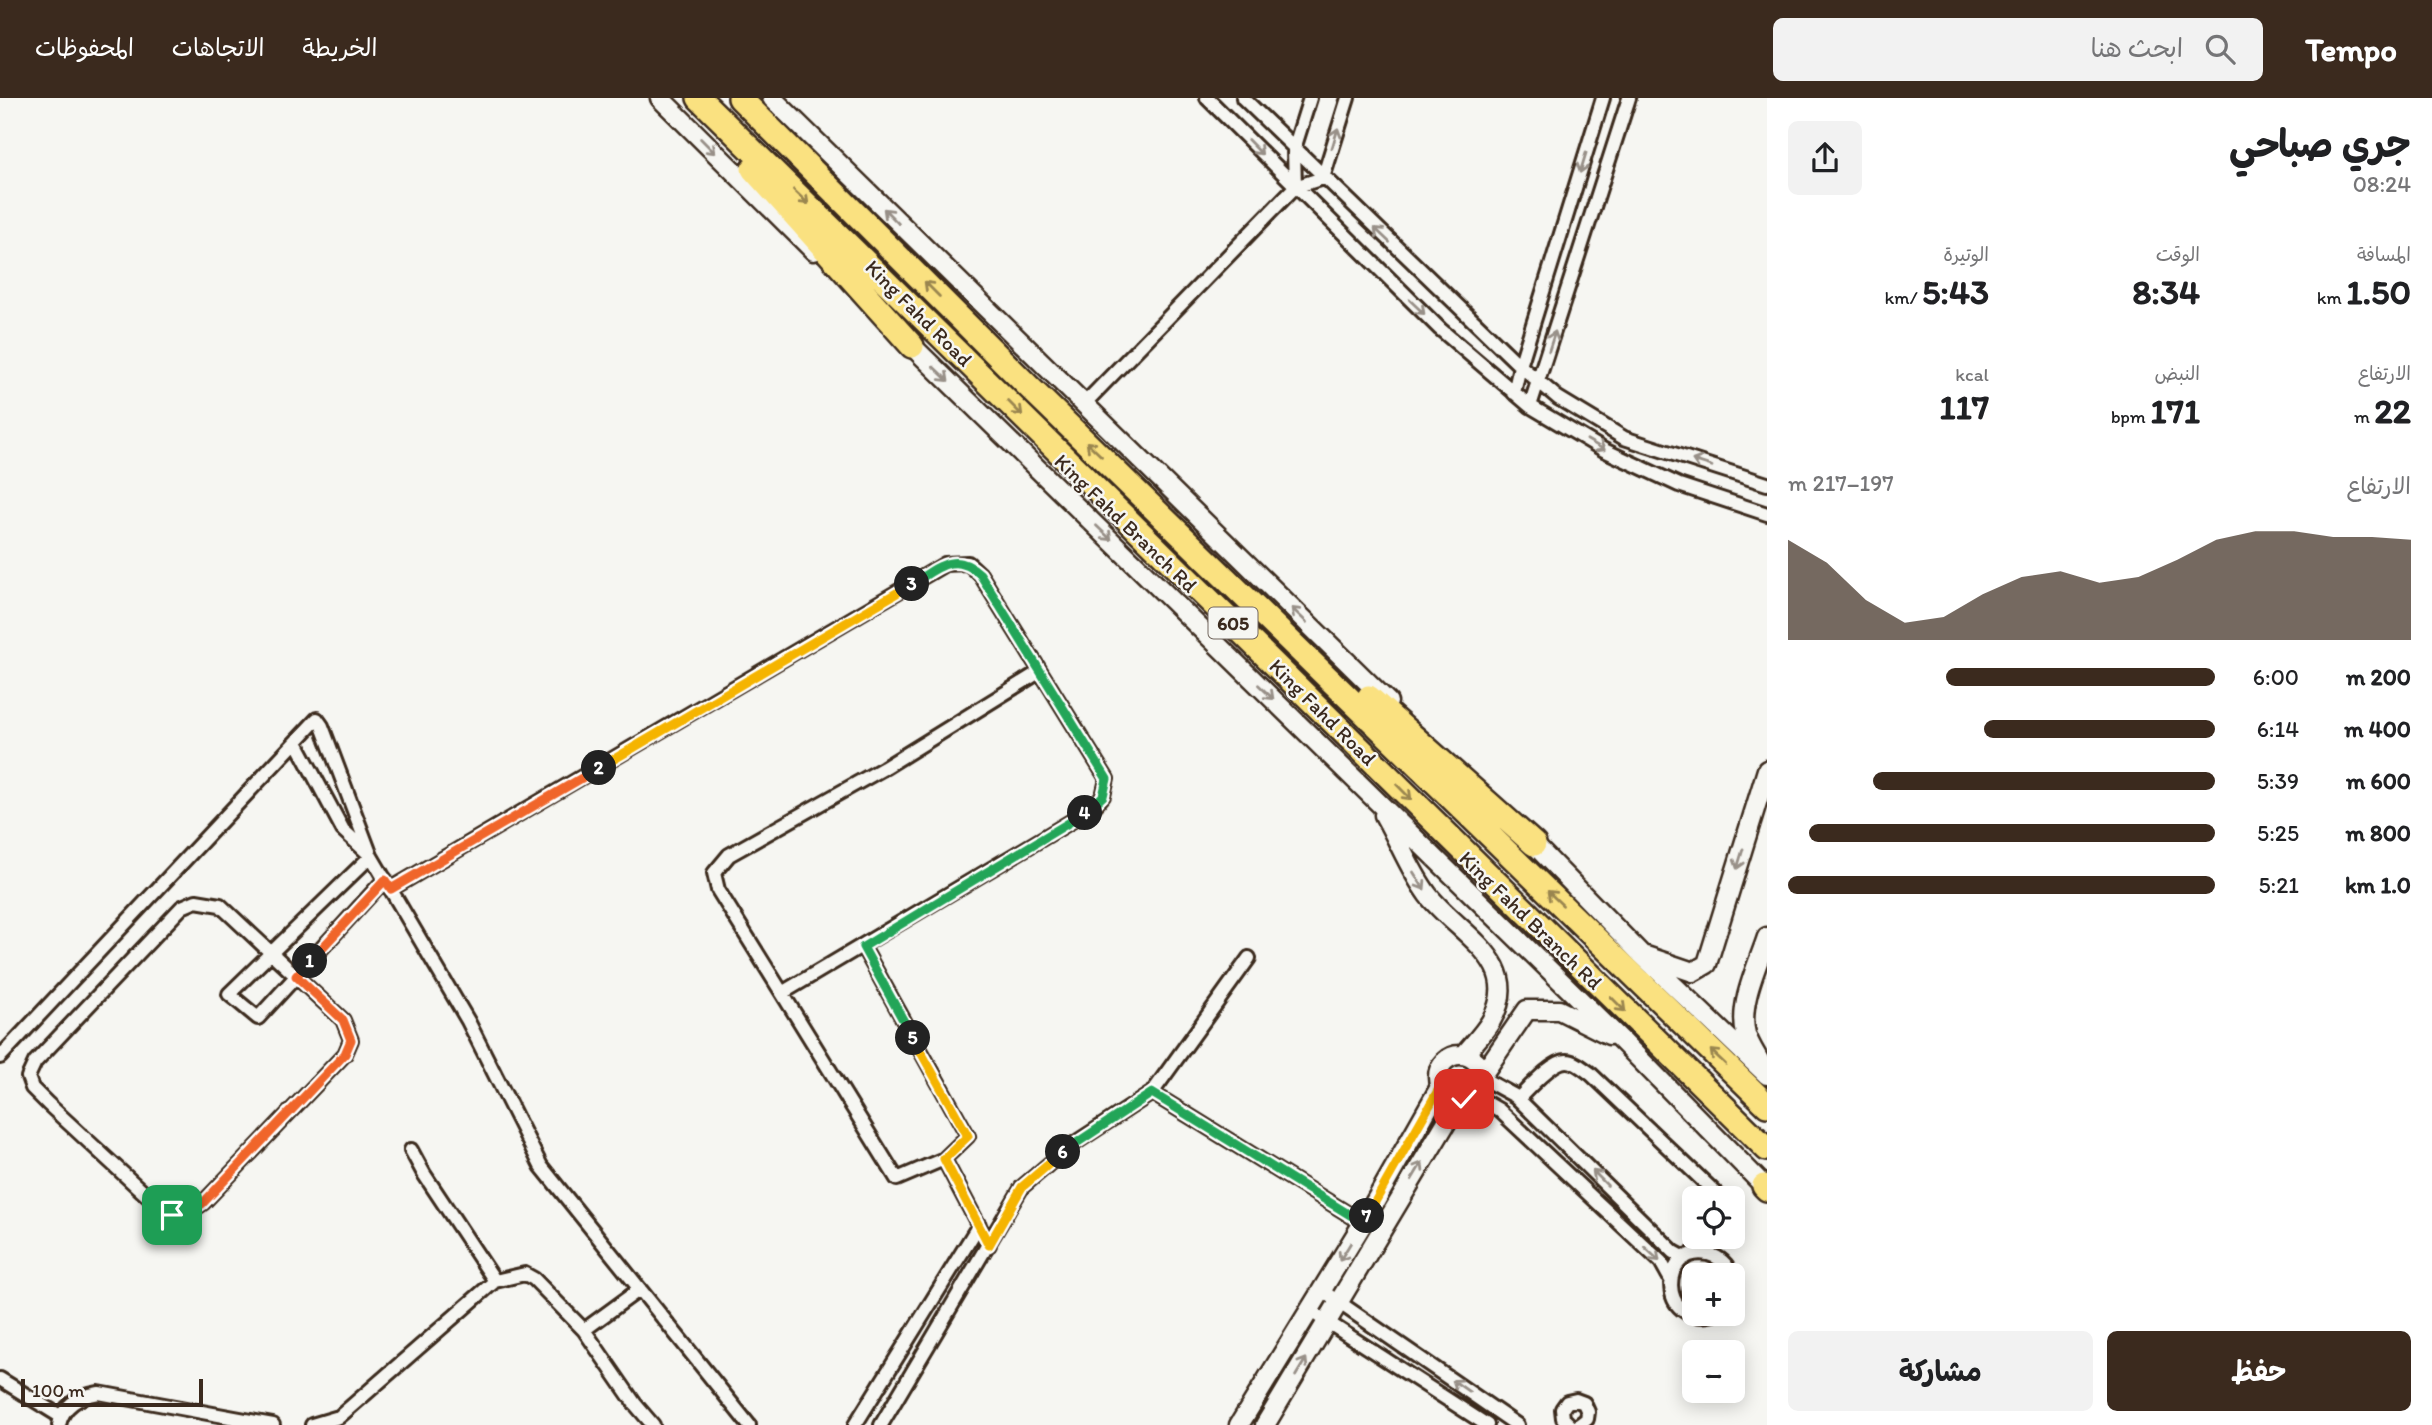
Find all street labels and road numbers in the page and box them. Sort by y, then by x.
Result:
street label: King Fahd Road [860,254,978,372]
street label: King Fahd Branch Rd [1049,448,1203,598]
road number: 605 [1208,608,1258,638]
street label: King Fahd Road [1264,653,1382,771]
street label: King Fahd Branch Rd [1454,845,1608,995]

